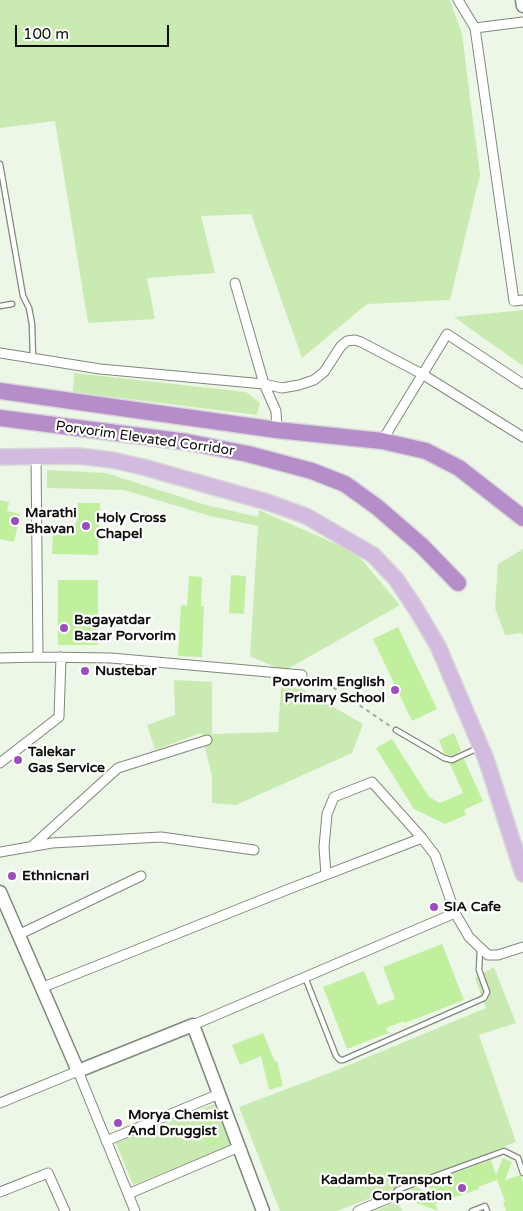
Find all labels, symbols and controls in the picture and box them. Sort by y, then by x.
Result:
scale bar [18,15,171,47]
text: 100 m [23,25,69,43]
street label: Porvorim Elevated Corridor [55,418,235,460]
place label: Marathi Bhavan [25,505,77,538]
place label: Holy Cross Chapel [96,510,166,542]
marker: Marathi Bhavan [9,515,21,527]
marker: Holy Cross Chapel [80,520,92,532]
place label: Bagayatdar Bazar Porvorim [74,612,176,644]
marker: Bagayatdar Bazar Porvorim [58,622,70,634]
place label: Nustebar [95,663,156,679]
marker: Nustebar [79,665,91,677]
place label: Porvorim English Primary School [272,674,385,706]
marker: Porvorim English Primary School [389,684,401,696]
place label: Talekar Gas Service [28,744,105,776]
marker: Talekar Gas Service [12,754,24,766]
place label: Ethnicnari [22,868,89,884]
marker: Ethnicnari [6,870,18,882]
place label: SIA Cafe [444,899,501,915]
marker: SIA Cafe [428,901,440,913]
place label: Morya Chemist And Druggist [128,1107,229,1140]
marker: Morya Chemist And Druggist [112,1117,124,1129]
place label: Kadamba Transport Corporation [321,1172,452,1204]
marker: Kadamba Transport Corporation [456,1182,468,1194]

